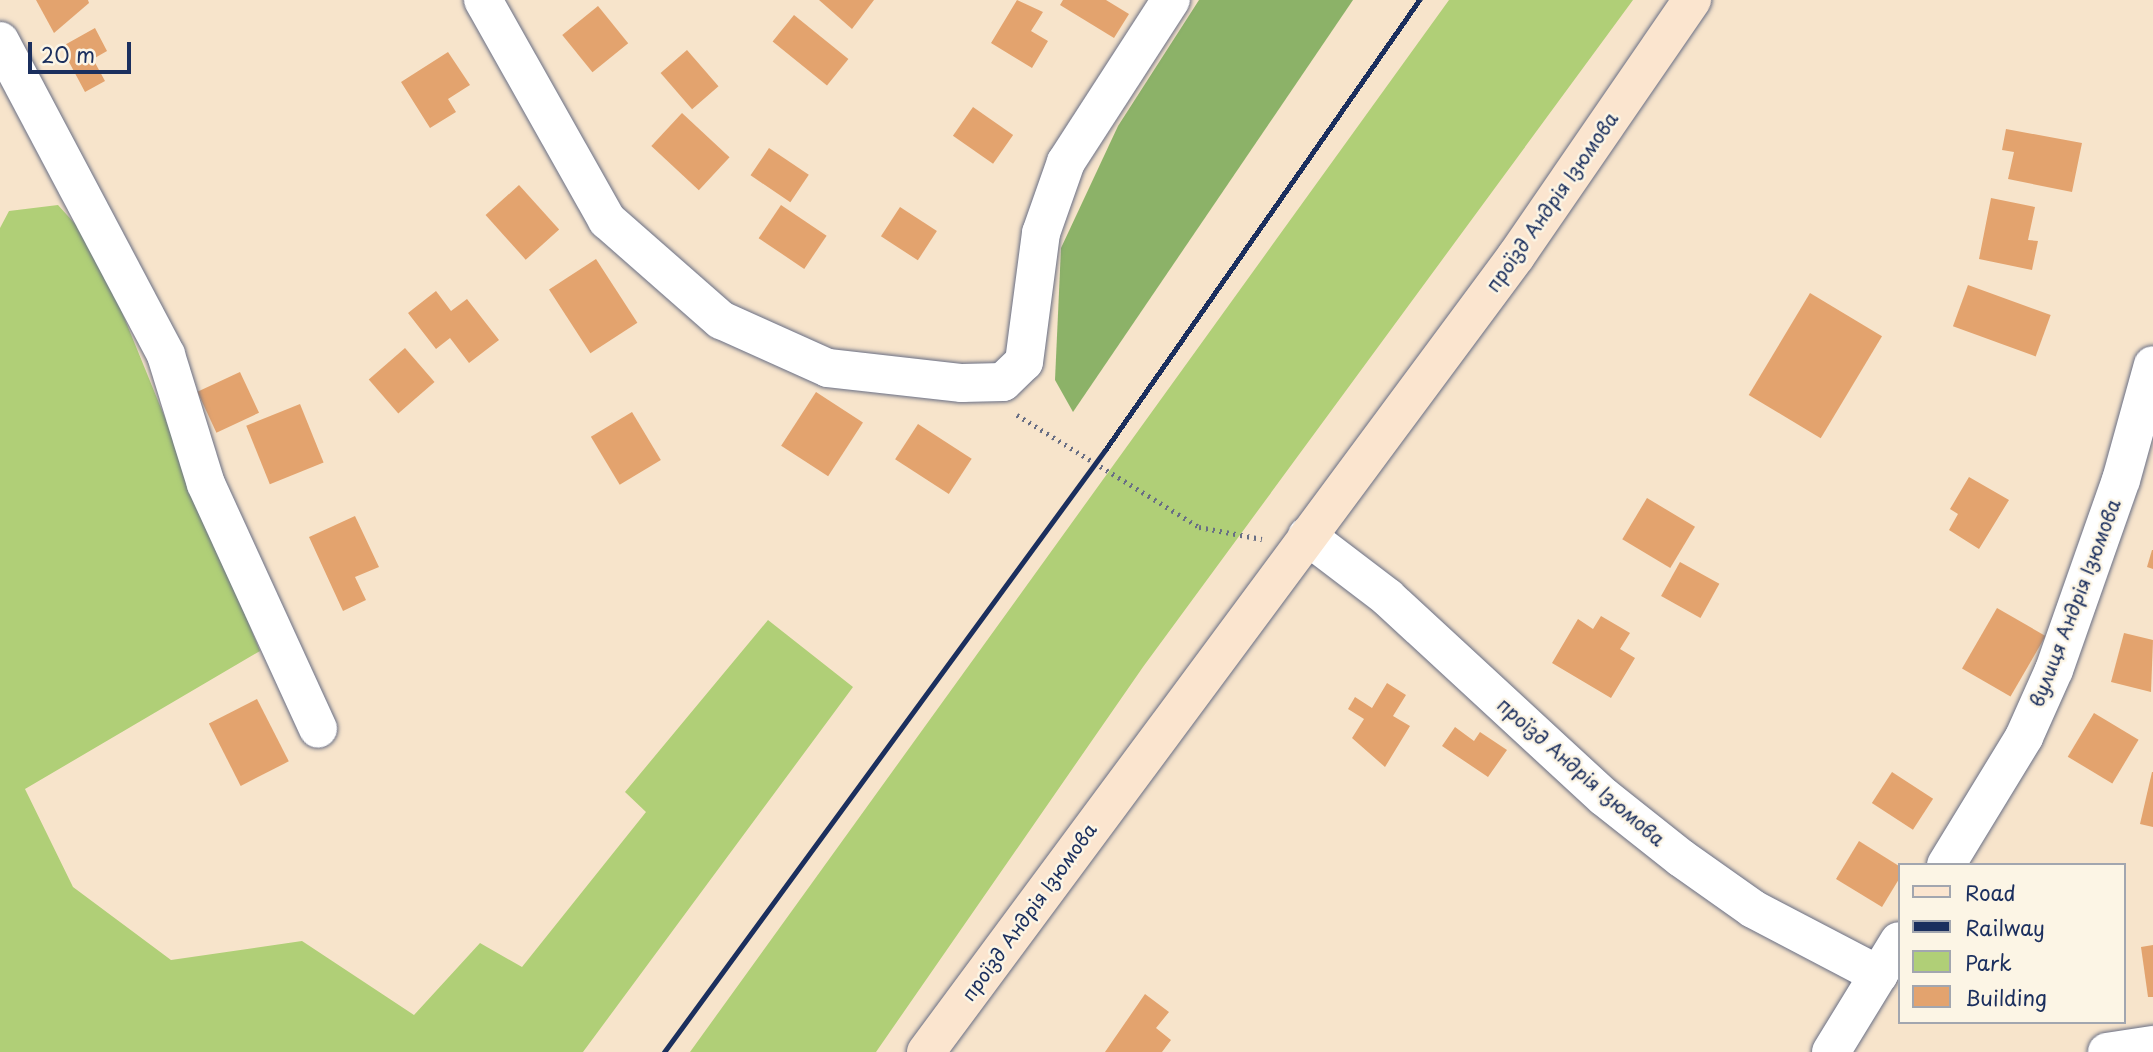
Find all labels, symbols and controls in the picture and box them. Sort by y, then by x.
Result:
scale bar [32,28,135,72]
text: 20 m [41,38,95,70]
street label: проїзд Андрія Ізюмова [1481,107,1623,297]
street label: вулиця Андрія Ізюмова [2025,495,2125,711]
street label: проїзд Андрія Ізюмова [1492,693,1670,851]
street label: проїзд Андрія Ізюмова [956,818,1102,1006]
legend [1898,863,2125,1024]
text: Road [1965,876,2016,908]
text: Railway [1965,911,2045,943]
text: Park [1965,946,2012,978]
text: Building [1965,981,2047,1013]

